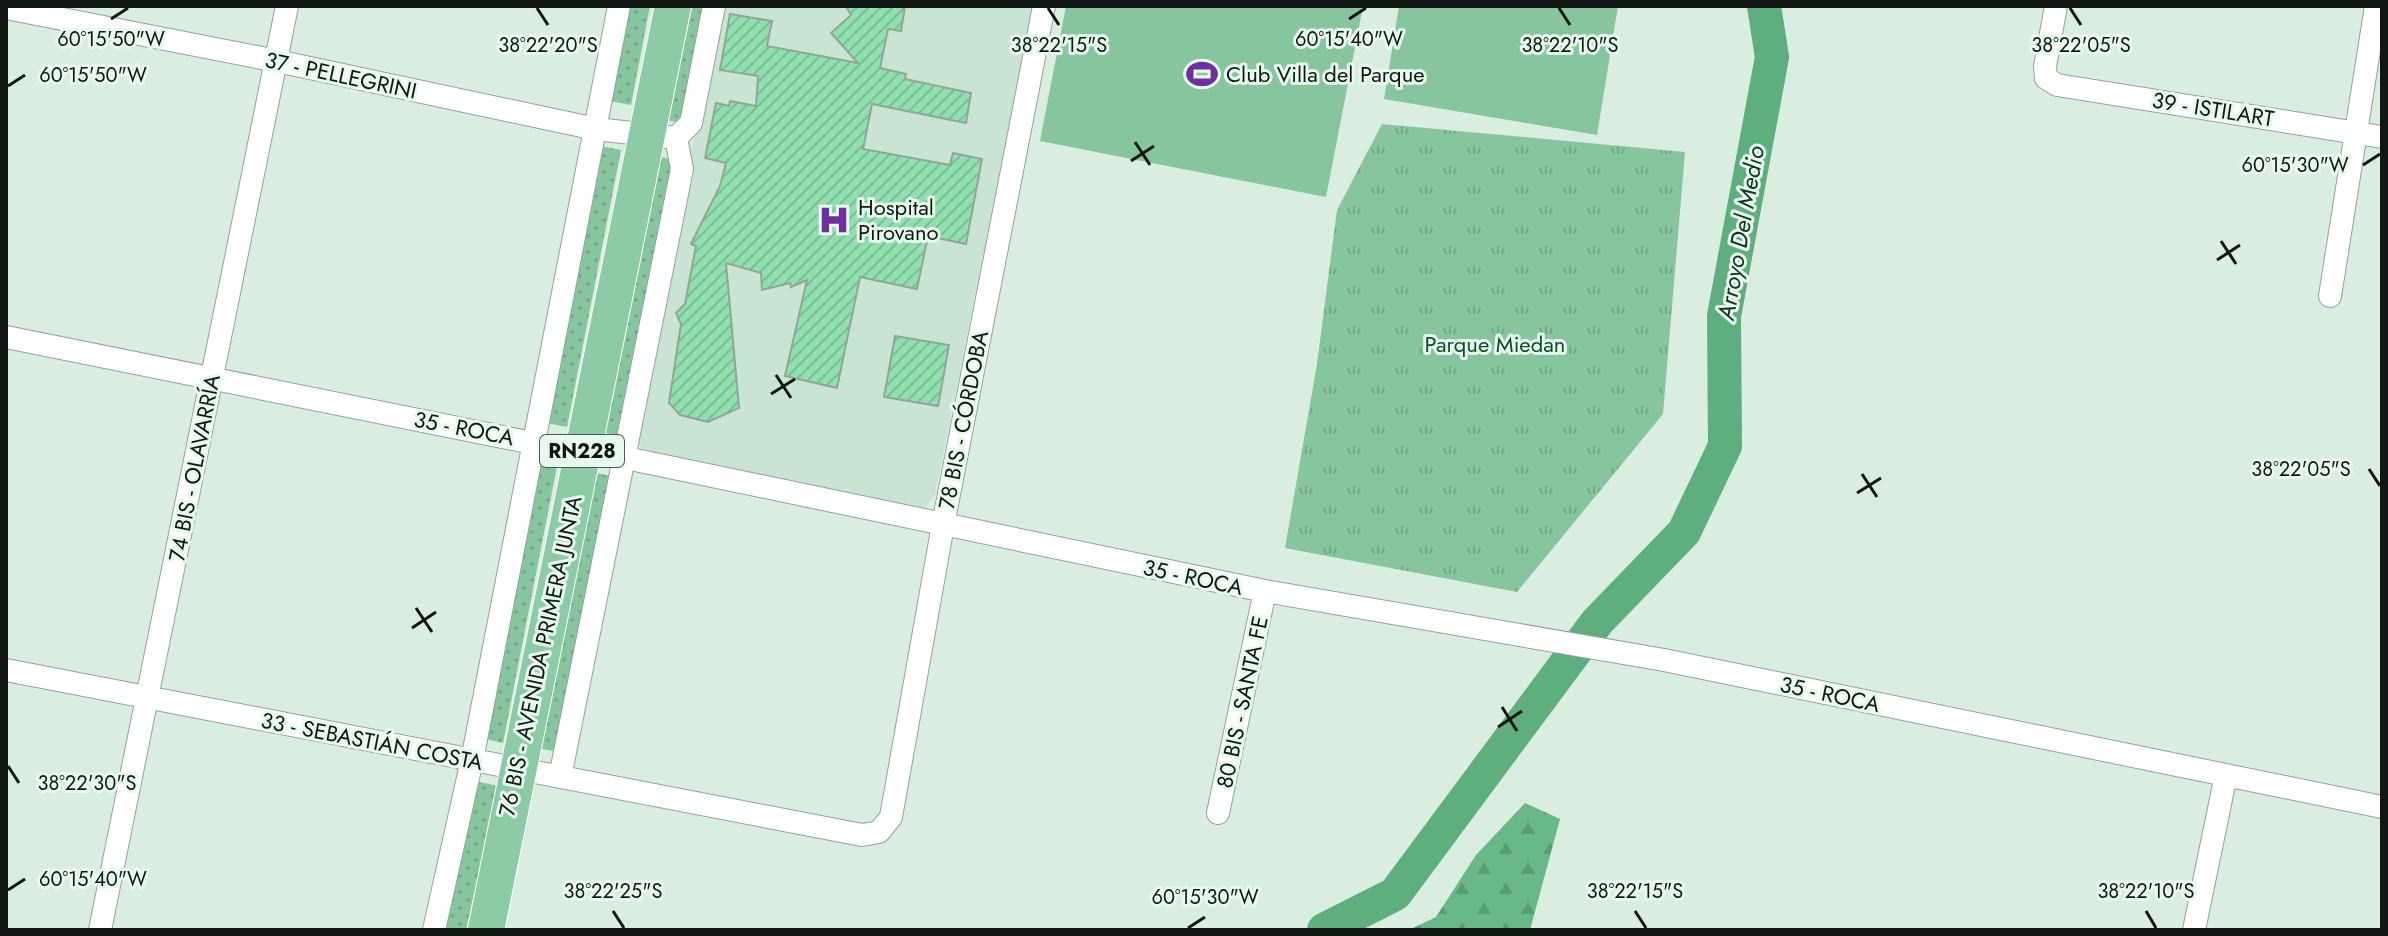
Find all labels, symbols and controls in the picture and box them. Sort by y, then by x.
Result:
text: 60°15'50"W [57,25,165,54]
text: 60°15'40"W [1295,25,1403,54]
text: 38°22'20"S [498,31,598,60]
text: 38°22'15"S [1011,31,1107,60]
text: 38°22'10"S [1521,31,1619,60]
text: 38°22'05"S [2031,31,2131,60]
street label: 37 - PELLEGRINI [262,43,420,107]
sports icon: Club Villa del Parque [1185,57,1219,91]
place label: Club Villa del Parque [1226,58,1425,90]
text: 60°15'50"W [39,61,147,90]
street label: 39 - ISTILART [2150,84,2277,135]
water label: Arroyo Del Medio [1708,143,1773,324]
text: 60°15'30"W [2241,151,2349,180]
place label: Hospital Pirovano [858,191,939,248]
hospital icon: Hospital Pirovano [817,203,851,237]
street label: 78 BIS - CÓRDOBA [930,328,996,512]
park label: Parque Miedan [1425,328,1565,360]
street label: 74 BIS - OLAVARRÍA [160,371,228,564]
street label: 35 - ROCA [411,403,517,453]
road number: RN228 [540,435,624,467]
text: 38°22'05"S [2251,455,2351,484]
street label: 76 BIS - AVENIDA PRIMERA JUNTA [490,492,590,819]
street label: 35 - ROCA [1140,551,1246,603]
street label: 80 BIS - SANTA FE [1208,613,1276,791]
street label: 35 - ROCA [1777,668,1883,720]
street label: 33 - SEBASTIÁN COSTA [258,704,486,778]
text: 38°22'30"S [37,769,137,798]
text: 60°15'40"W [39,865,147,894]
text: 38°22'25"S [564,877,662,906]
text: 38°22'15"S [1587,877,1683,906]
text: 38°22'10"S [2097,877,2195,906]
text: 60°15'30"W [1151,883,1259,912]

